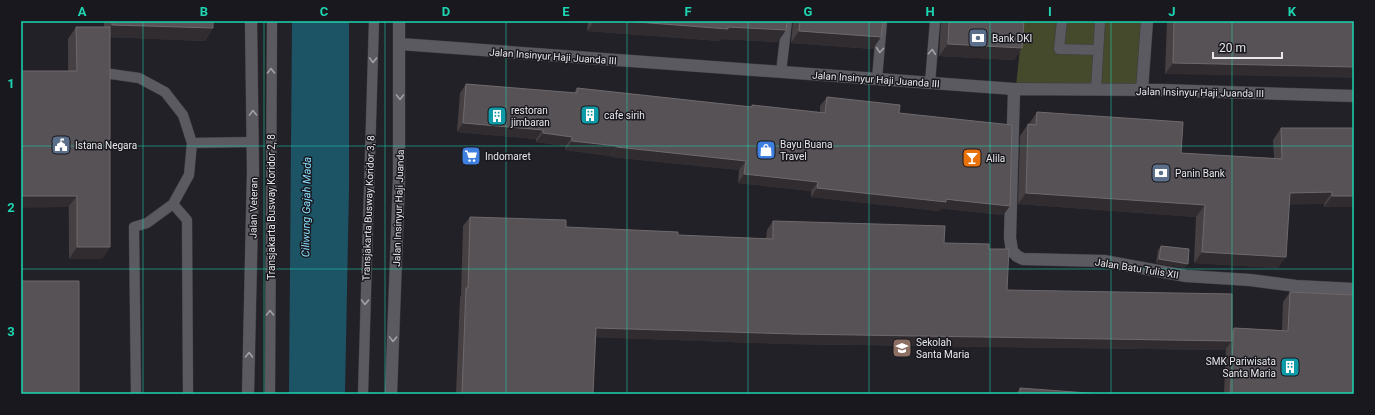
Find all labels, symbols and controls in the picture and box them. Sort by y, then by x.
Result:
text: A [78,4,87,19]
text: B [200,4,208,19]
text: C [320,4,329,19]
text: D [442,4,450,19]
text: E [562,4,570,19]
text: F [684,4,692,19]
text: G [804,4,813,19]
text: H [925,4,935,19]
text: I [1048,4,1052,19]
text: J [1168,4,1176,19]
text: K [1288,4,1297,19]
bank icon: Bank DKI [967,27,989,49]
place label: Bank DKI [992,33,1032,44]
scale bar [1213,34,1282,60]
text: 20 m [1219,41,1246,55]
street label: Jalan Insinyur Haji Juanda III [489,47,617,66]
one-way arrow [875,47,884,53]
one-way arrow [928,49,937,55]
one-way arrow [369,57,377,63]
one-way arrow [267,68,276,74]
street label: Jalan Insinyur Haji Juanda III [812,70,940,89]
text: 1 [7,76,15,91]
street label: Jalan Insinyur Haji Juanda III [1136,86,1264,99]
one-way arrow [396,94,404,100]
building icon: cafe sirih [579,104,601,126]
building icon: restoran jimbaran [486,105,508,127]
place label: restoran jimbaran [510,105,550,128]
one-way arrow [249,110,257,116]
place label: cafe sirih [604,110,645,121]
public building icon: Istana Negara [50,134,72,156]
street label: Transjakarta Busway Koridor 2, 8 [266,134,277,280]
street label: Transjakarta Busway Koridor 3, 8 [360,135,377,281]
shop icon: Bayu Buana Travel [755,139,777,161]
place label: Bayu Buana Travel [780,139,832,162]
place label: Istana Negara [75,140,137,151]
supermarket icon: Indomaret [460,145,482,167]
bar icon: Alila [961,147,983,169]
street label: Jalan Insinyur Haji Juanda [391,149,406,267]
place label: Indomaret [485,151,531,162]
place label: Alila [986,153,1005,164]
water label: Ciliwung Gajah Mada [299,157,314,257]
bank icon: Panin Bank [1150,162,1172,184]
place label: Panin Bank [1175,168,1226,179]
street label: Jalan Veteran [247,177,260,239]
text: 2 [7,200,15,215]
street label: Jalan Batu Tulis XII [1094,256,1180,281]
one-way arrow [361,299,370,305]
one-way arrow [266,310,274,316]
text: 3 [7,324,15,339]
one-way arrow [389,336,398,342]
school or university icon: Sekolah Santa Maria [891,337,913,359]
place label: Sekolah Santa Maria [916,337,970,360]
one-way arrow [245,352,253,358]
place label: SMK Pariwisata Santa Maria [1206,356,1276,379]
building icon: SMK Pariwisata Santa Maria [1279,356,1301,378]

